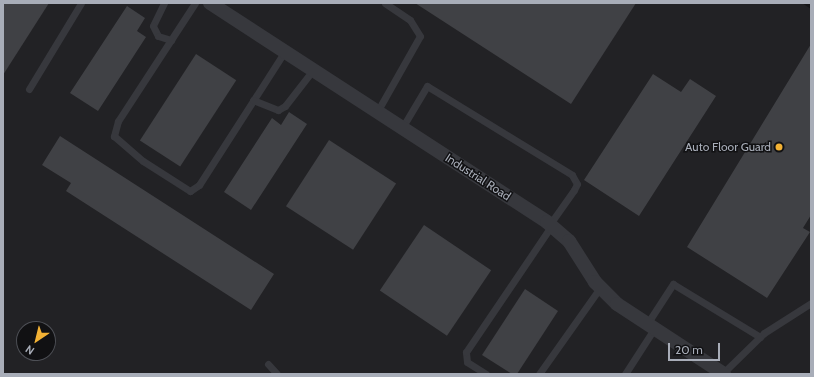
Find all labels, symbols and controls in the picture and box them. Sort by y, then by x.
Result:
place label: Auto Floor Guard [685,140,771,154]
marker: Auto Floor Guard [774,142,784,152]
street label: Industrial Road [443,150,513,204]
north arrow [16,321,56,361]
scale bar [670,335,722,361]
text: N [22,342,37,358]
text: 20 m [675,342,703,357]

